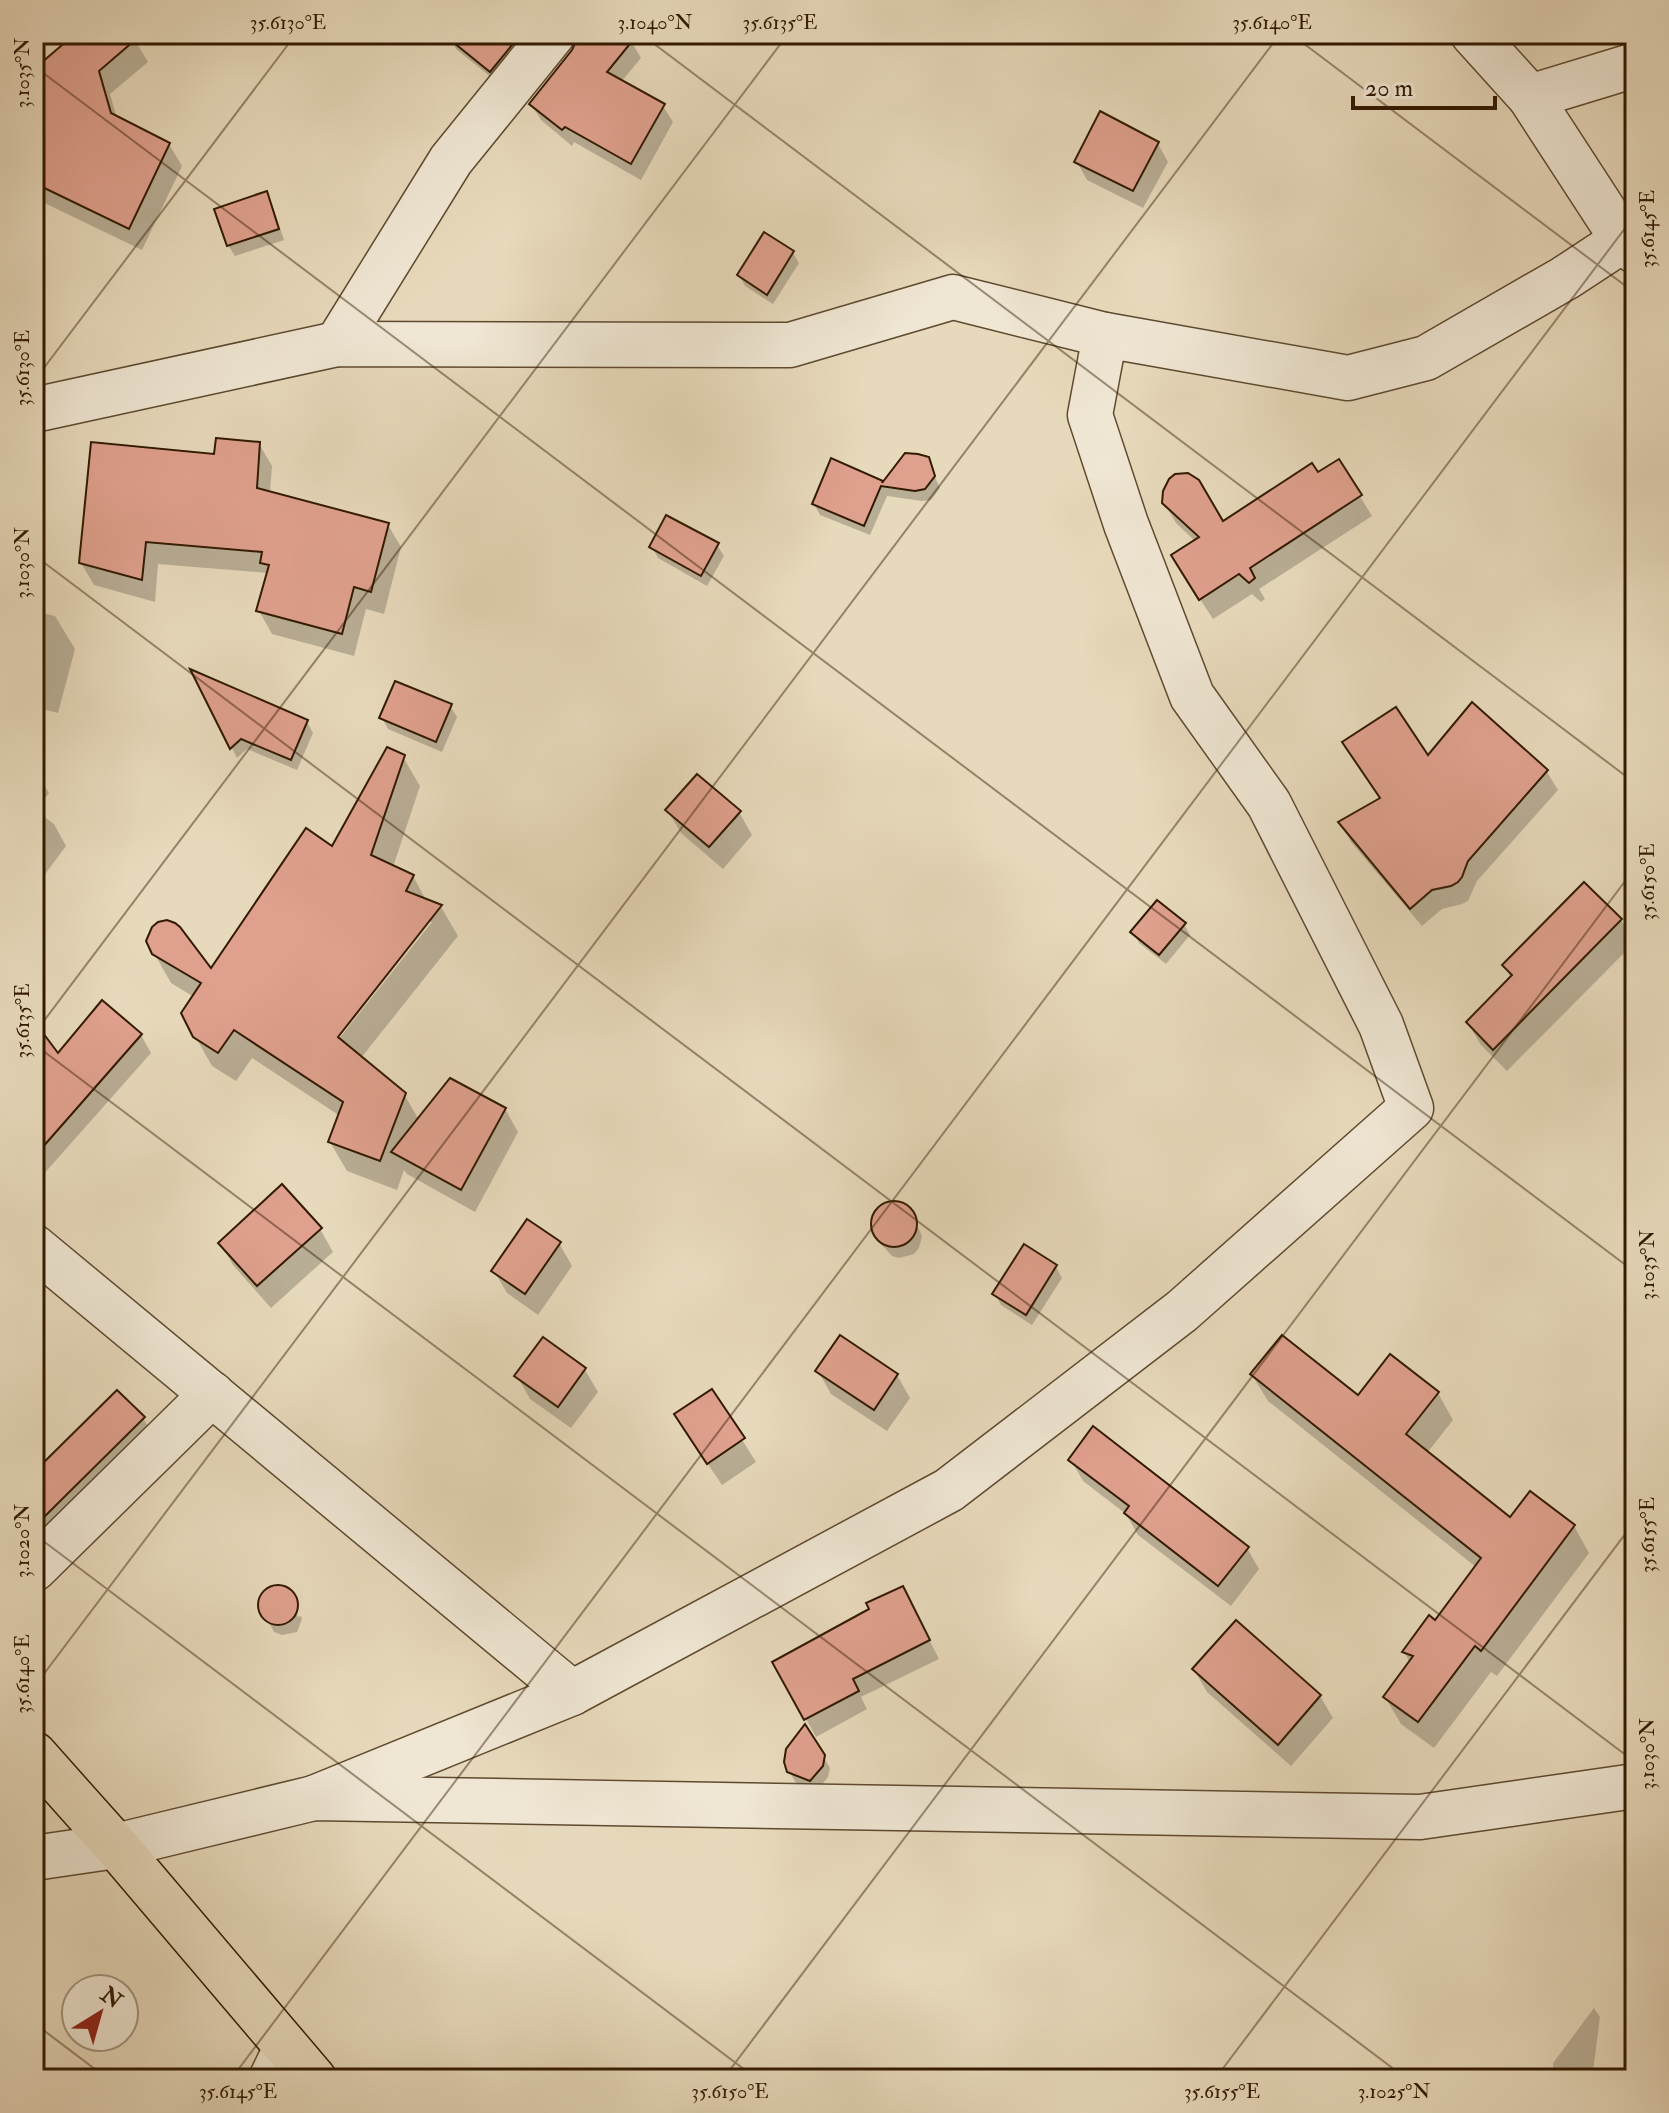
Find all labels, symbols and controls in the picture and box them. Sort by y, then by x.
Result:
text: 35.6130°E [250,10,326,35]
text: 3.1040°N [618,10,692,35]
text: 35.6135°E [742,10,818,35]
text: 35.6140°E [1232,10,1312,35]
text: 3.1035°N [10,38,35,108]
scale bar [1353,60,1495,110]
text: 20 m [1365,73,1414,104]
text: 35.6145°E [1635,190,1660,268]
text: 35.6130°E [10,330,35,406]
text: 3.1030°N [10,527,35,599]
text: 35.6150°E [1635,843,1660,921]
text: 35.6135°E [10,983,35,1059]
text: 3.1035°N [1635,1230,1660,1300]
text: 35.6155°E [1635,1497,1660,1573]
text: 3.1020°N [10,1504,35,1578]
text: 35.6140°E [10,1634,35,1714]
text: 3.1030°N [1635,1718,1660,1790]
north arrow [60,1973,140,2053]
text: N [94,1980,128,2015]
text: 35.6145°E [199,2079,277,2104]
text: 35.6150°E [691,2079,769,2104]
text: 35.6155°E [1184,2079,1260,2104]
text: 3.1025°N [1358,2079,1430,2104]

